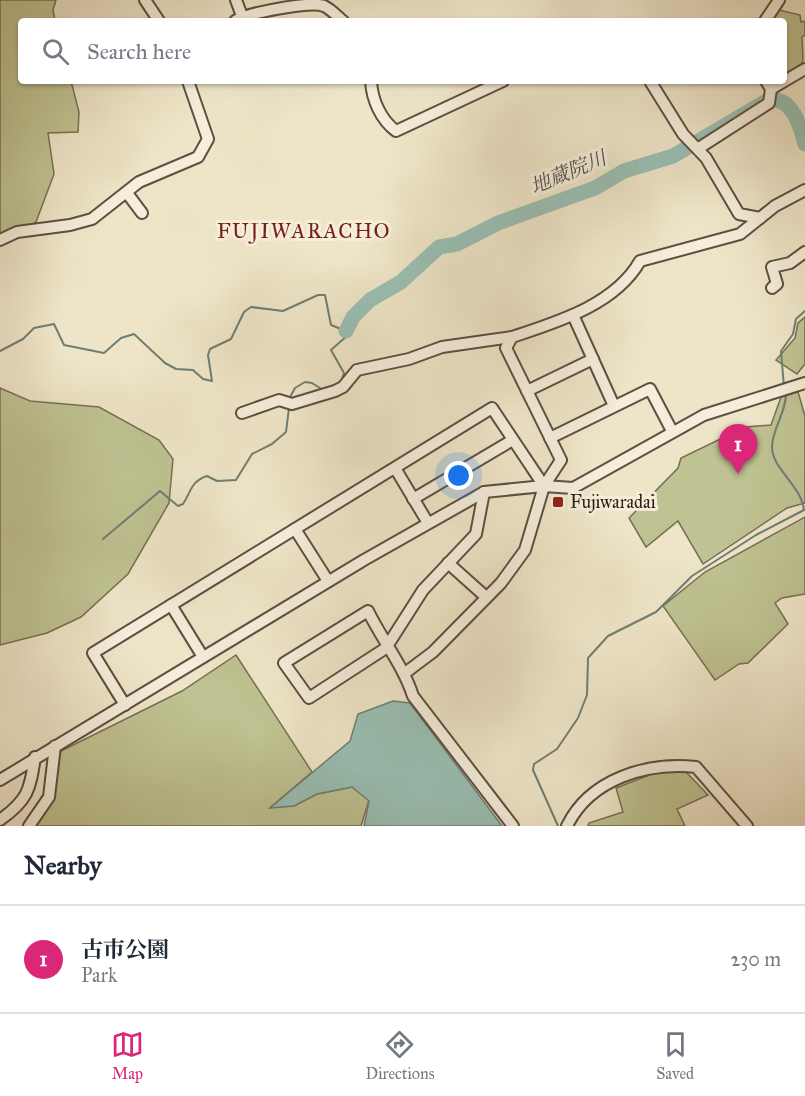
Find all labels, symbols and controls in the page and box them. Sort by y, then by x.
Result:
search box [18,18,787,84]
icon: search [39,35,72,68]
text: Search here [87,38,191,65]
water label: 地蔵院川 [526,145,611,199]
district label: FUJIWARACHO [217,218,391,244]
pin: 1 [718,424,758,474]
your location [444,461,473,490]
place label: Fujiwaradai [570,491,656,513]
marker: Fujiwaradai [551,495,565,509]
text: Nearby [24,849,102,881]
text: 古市公園 [81,936,169,963]
text: 1 [40,947,47,971]
text: 230 m [730,947,781,971]
text: Park [81,963,117,987]
tab: Map [111,1028,144,1083]
tab: Directions [366,1028,434,1083]
tab: Saved [656,1028,694,1083]

